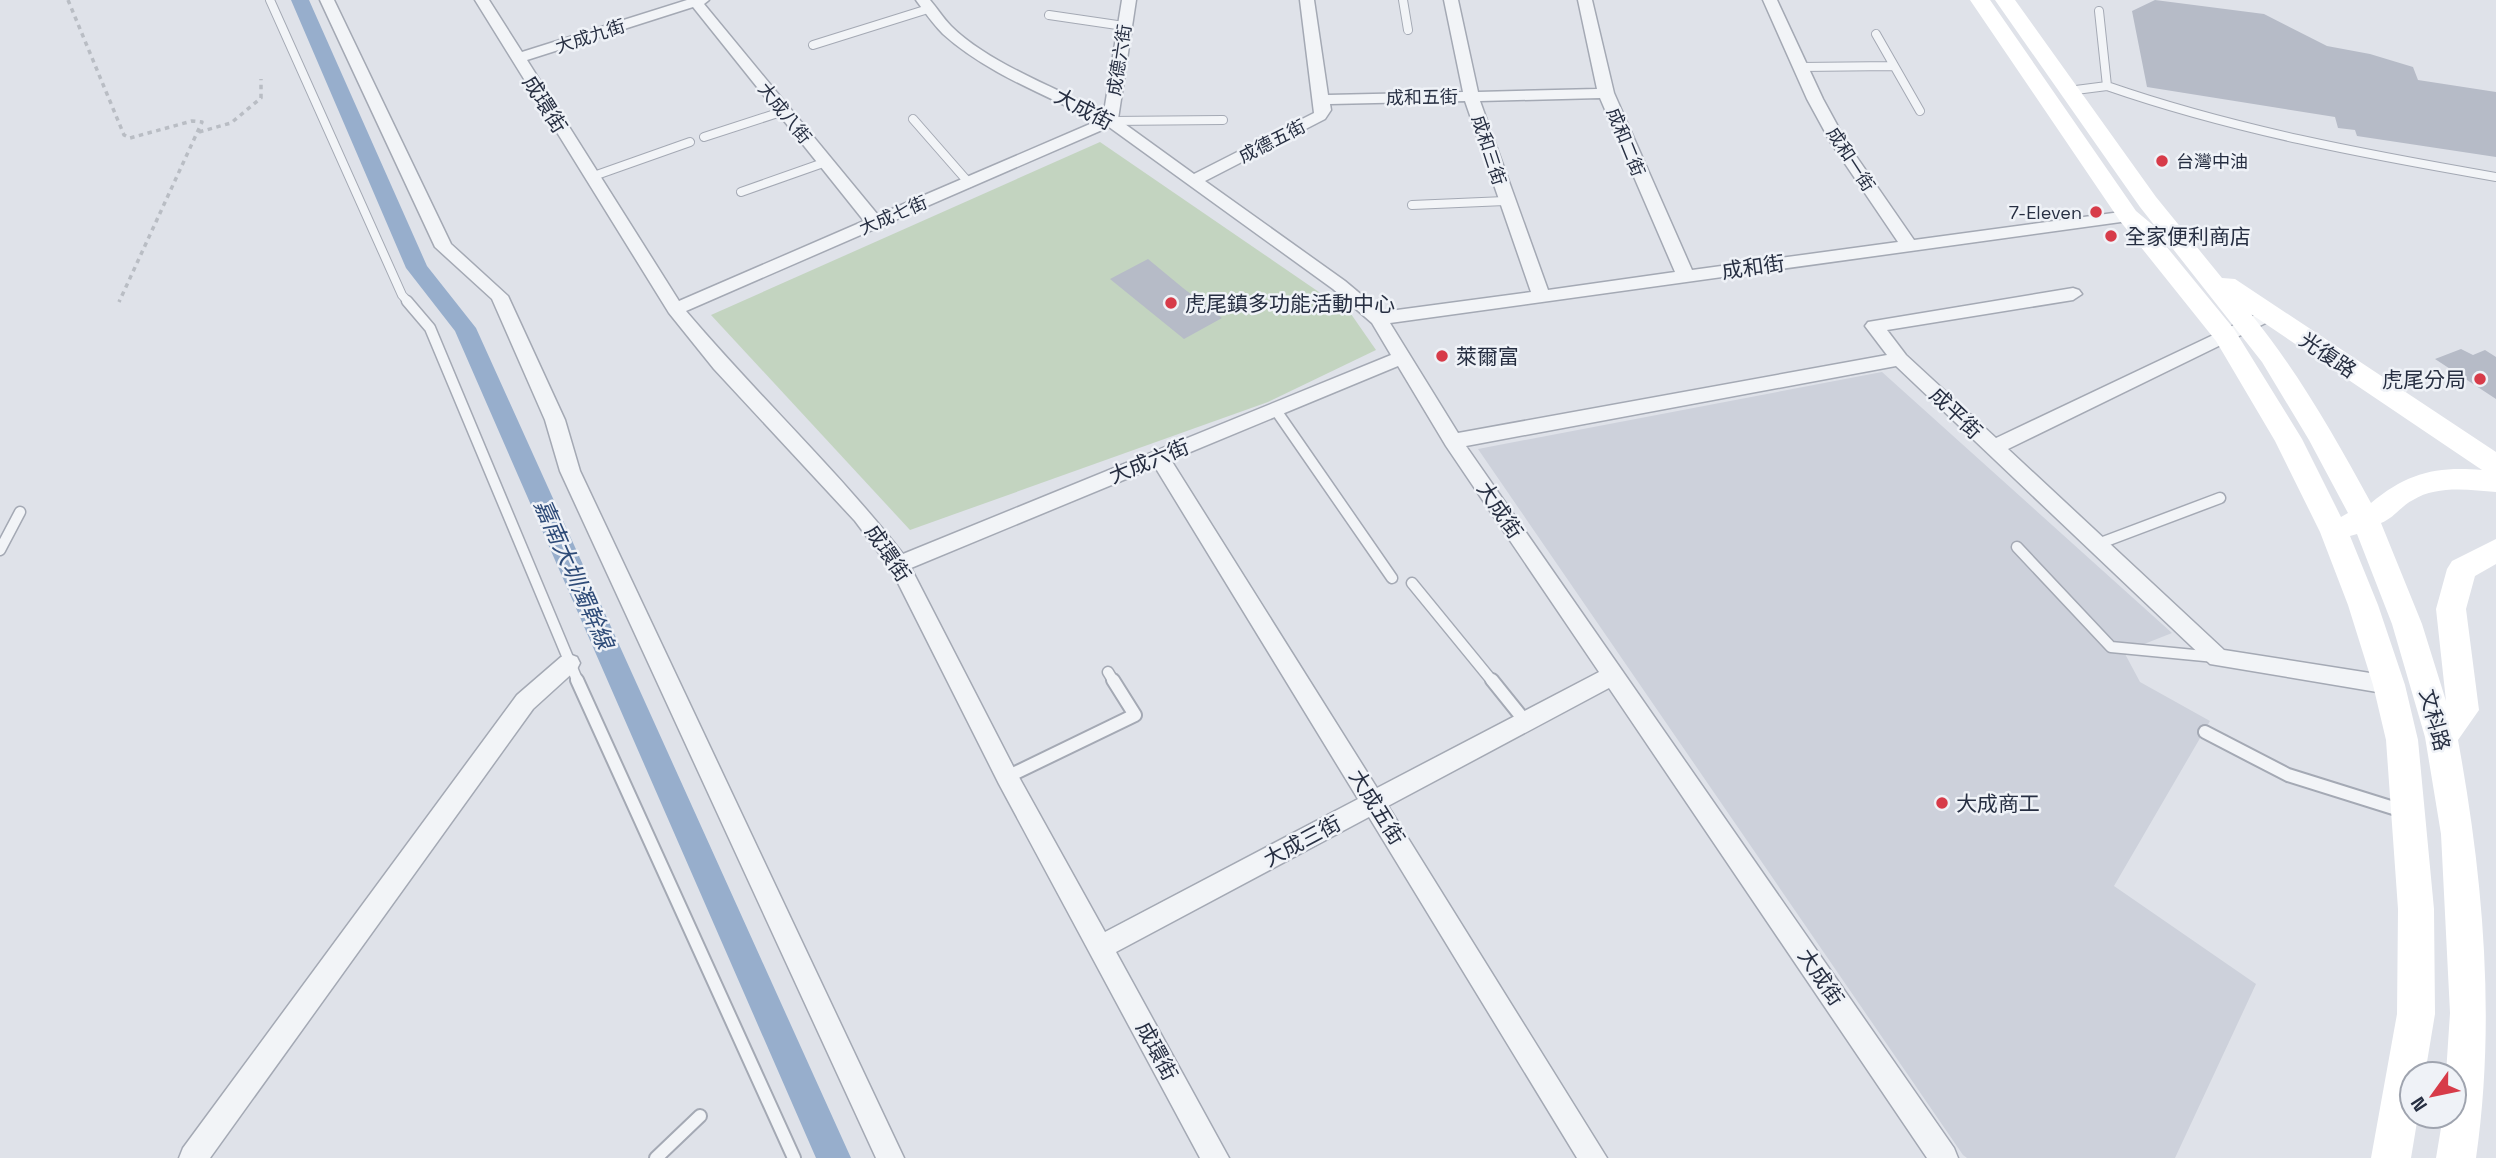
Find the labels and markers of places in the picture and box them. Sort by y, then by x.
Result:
place label: 台灣中油 [2176,150,2248,173]
marker: 台灣中油 [2154,153,2170,169]
place label: 7-Eleven [2009,201,2082,224]
marker: 7-Eleven [2088,204,2104,220]
place label: 全家便利商店 [2125,223,2251,250]
marker: 全家便利商店 [2103,228,2119,244]
place label: 虎尾鎮多功能活動中心 [1185,290,1395,317]
marker: 虎尾鎮多功能活動中心 [1163,295,1179,311]
place label: 萊爾富 [1456,343,1519,370]
marker: 萊爾富 [1434,348,1450,364]
place label: 虎尾分局 [2382,366,2466,393]
marker: 虎尾分局 [2472,371,2488,387]
place label: 大成商工 [1956,790,2040,817]
marker: 大成商工 [1934,795,1950,811]

